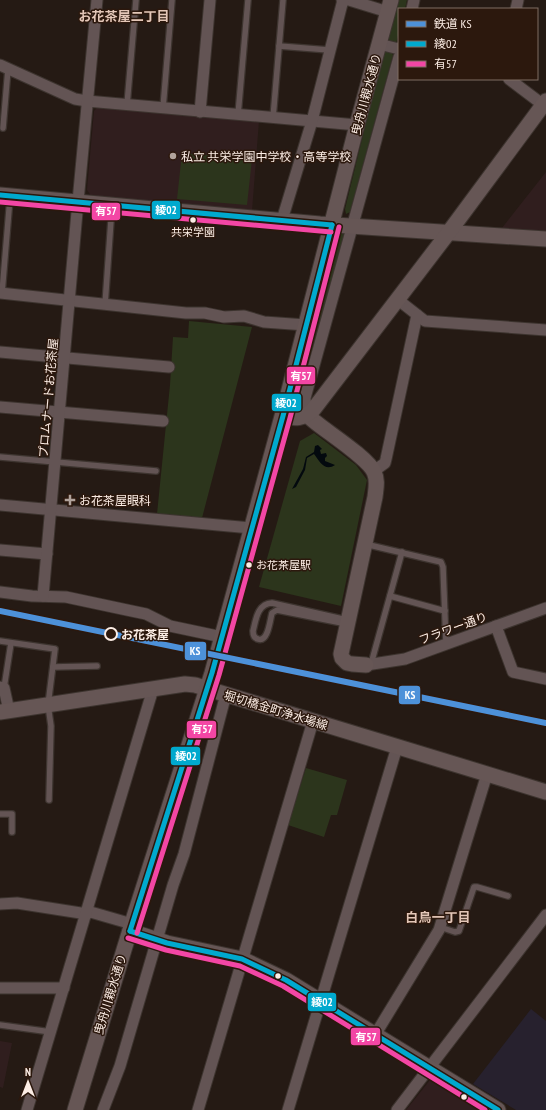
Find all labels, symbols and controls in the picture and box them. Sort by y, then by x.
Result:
district label: お花茶屋二丁目 [78,8,170,25]
legend [398,8,538,80]
text: 鉄道 KS [434,16,472,31]
text: 綾02 [434,36,457,51]
street label: 曳舟川親水通り [348,51,384,137]
text: 有57 [434,56,457,71]
place label: 私立 共栄学園中学校・高等学校 [181,149,352,164]
marker: 私立 共栄学園中学校・高等学校 [168,151,178,161]
line badge: 綾02 [151,200,181,220]
line badge: 有57 [91,202,121,221]
text: 綾02 [155,203,177,217]
text: 有57 [95,204,117,218]
marker: 共栄学園 [188,215,198,225]
place label: 共栄学園 [171,225,215,239]
street label: プロムナードお花茶屋 [35,338,61,458]
line badge: 有57 [286,366,316,385]
text: 有57 [290,369,312,383]
line badge: 綾02 [271,393,302,412]
text: 綾02 [275,396,297,410]
place label: お花茶屋眼科 [79,493,151,508]
marker: お花茶屋眼科 [64,494,76,506]
place label: お花茶屋駅 [256,558,311,572]
marker: お花茶屋駅 [244,560,254,570]
street label: フラワー通り [417,609,489,647]
marker: お花茶屋 [104,627,118,641]
place label: お花茶屋 [121,627,169,642]
line badge: KS [184,641,207,661]
text: KS [190,644,200,658]
line badge: KS [398,685,421,705]
street label: 堀切橋金町浄水場線 [222,687,330,733]
text: KS [405,688,415,702]
line badge: 有57 [186,720,217,739]
text: 有57 [191,722,213,736]
line badge: 綾02 [170,746,201,766]
text: 綾02 [175,749,197,763]
district label: 白鳥一丁目 [405,909,471,926]
street label: 曳舟川親水通り [91,952,129,1036]
unlabelled marker [273,971,283,981]
line badge: 綾02 [307,992,337,1012]
text: 綾02 [311,995,333,1009]
line badge: 有57 [350,1027,381,1046]
text: 有57 [355,1030,377,1044]
north arrow [8,1062,48,1102]
text: N [25,1065,31,1079]
unlabelled marker [459,1092,469,1102]

